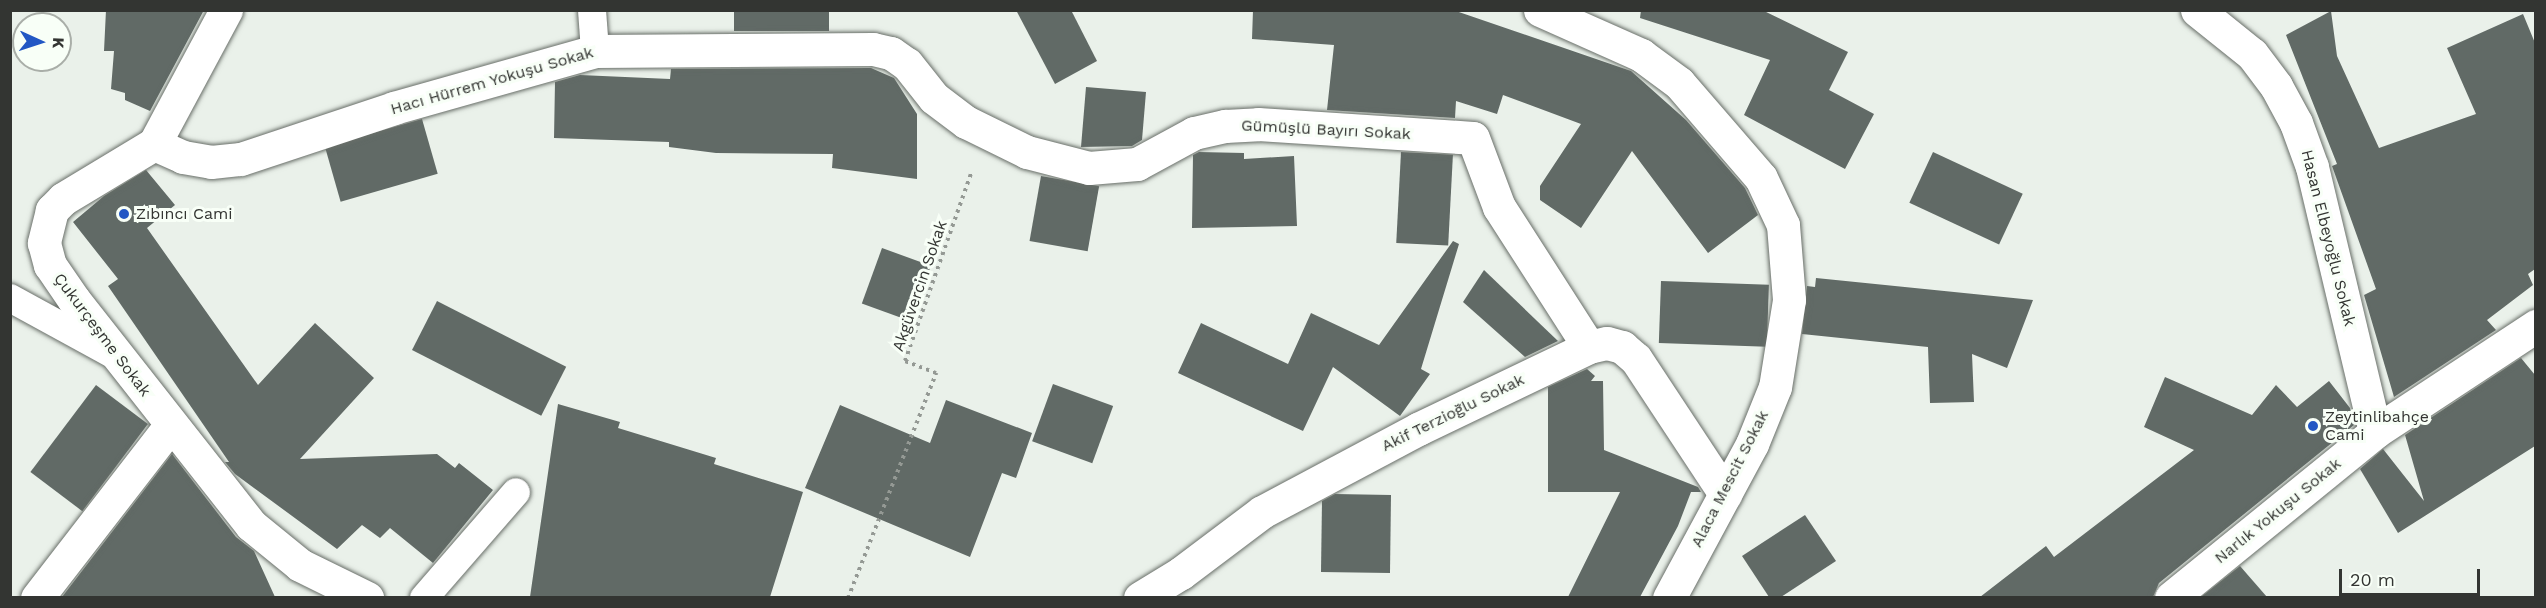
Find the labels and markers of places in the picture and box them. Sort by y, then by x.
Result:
place label: Zıbıncı Cami [136,204,233,224]
marker: Zıbıncı Cami [117,207,131,221]
place label: Zeytinlibahçe Cami [2325,407,2429,445]
marker: Zeytinlibahçe Cami [2306,419,2320,433]

